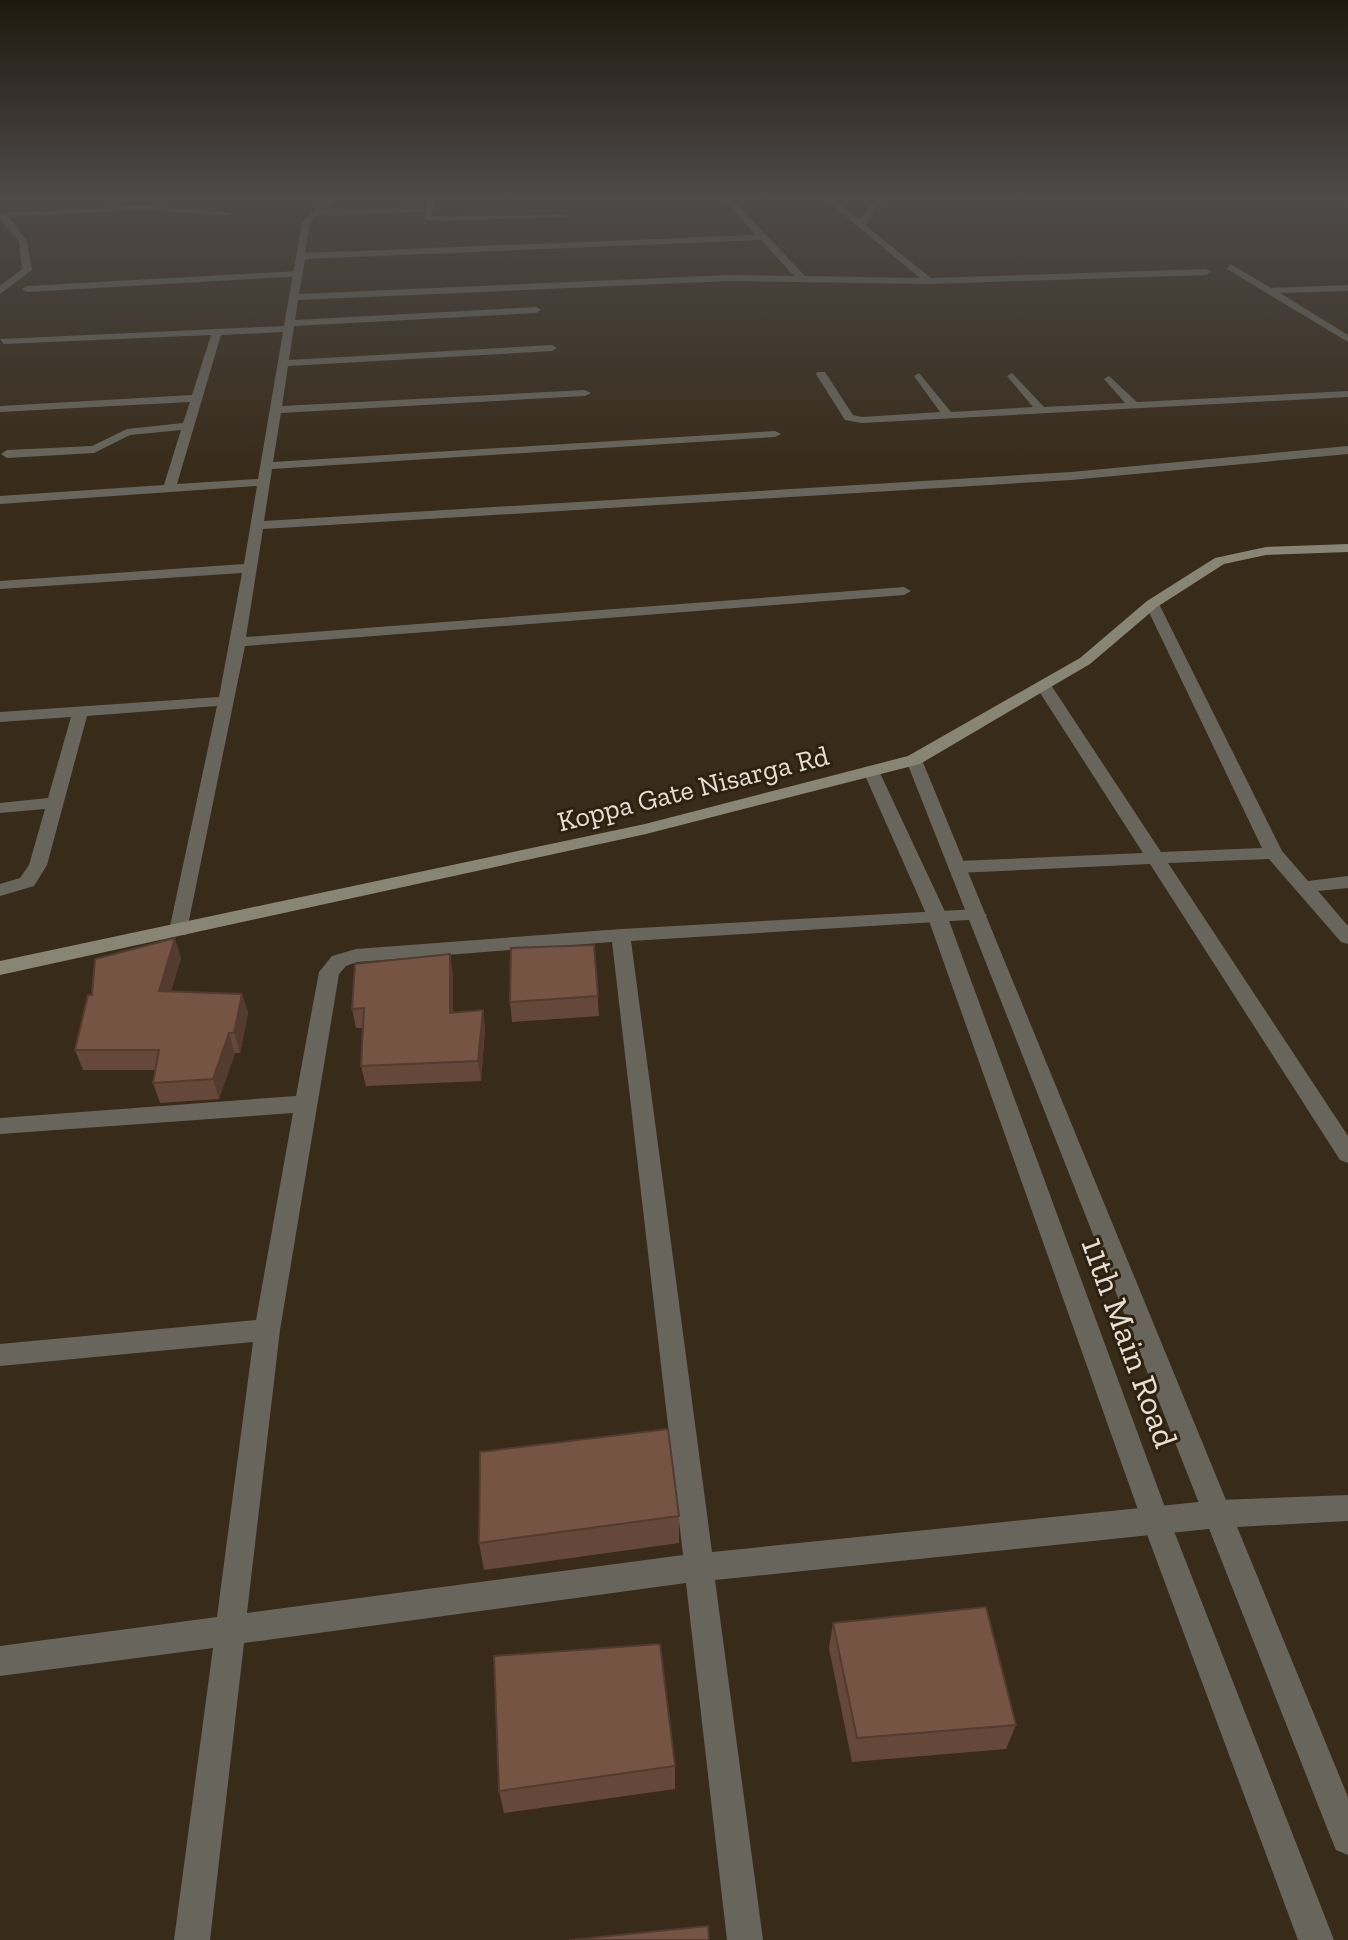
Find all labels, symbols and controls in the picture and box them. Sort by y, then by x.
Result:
street label: Koppa Gate Nisarga Rd [554,739,832,838]
street label: 11th Main Road [1072,1231,1187,1453]

